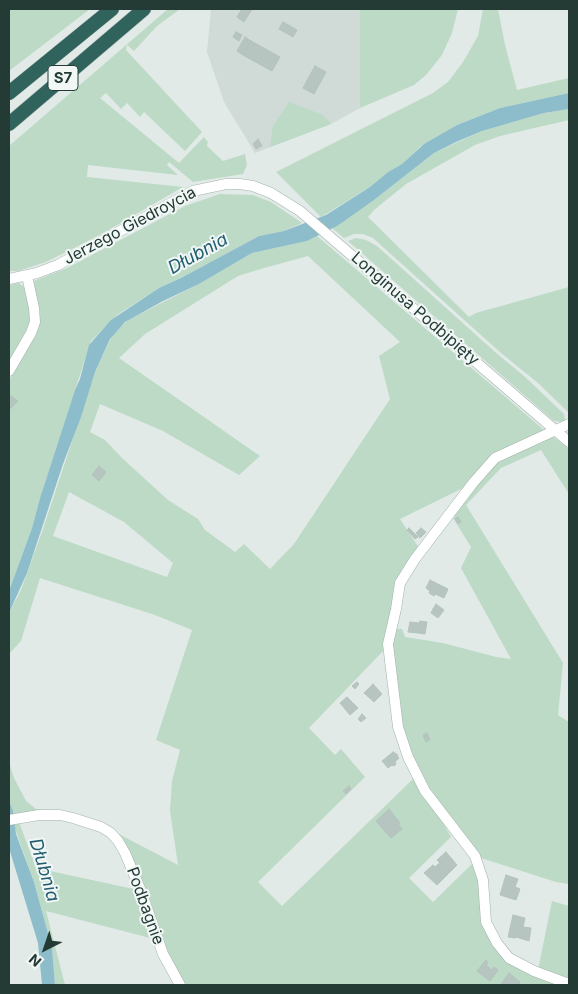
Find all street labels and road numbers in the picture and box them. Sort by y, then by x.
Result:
road number: S7 [48,66,78,90]
street label: Jerzego Giedroycia [61,183,199,269]
street label: Longinusa Podbipięty [347,248,483,370]
street label: Podbagnie [122,865,168,947]

